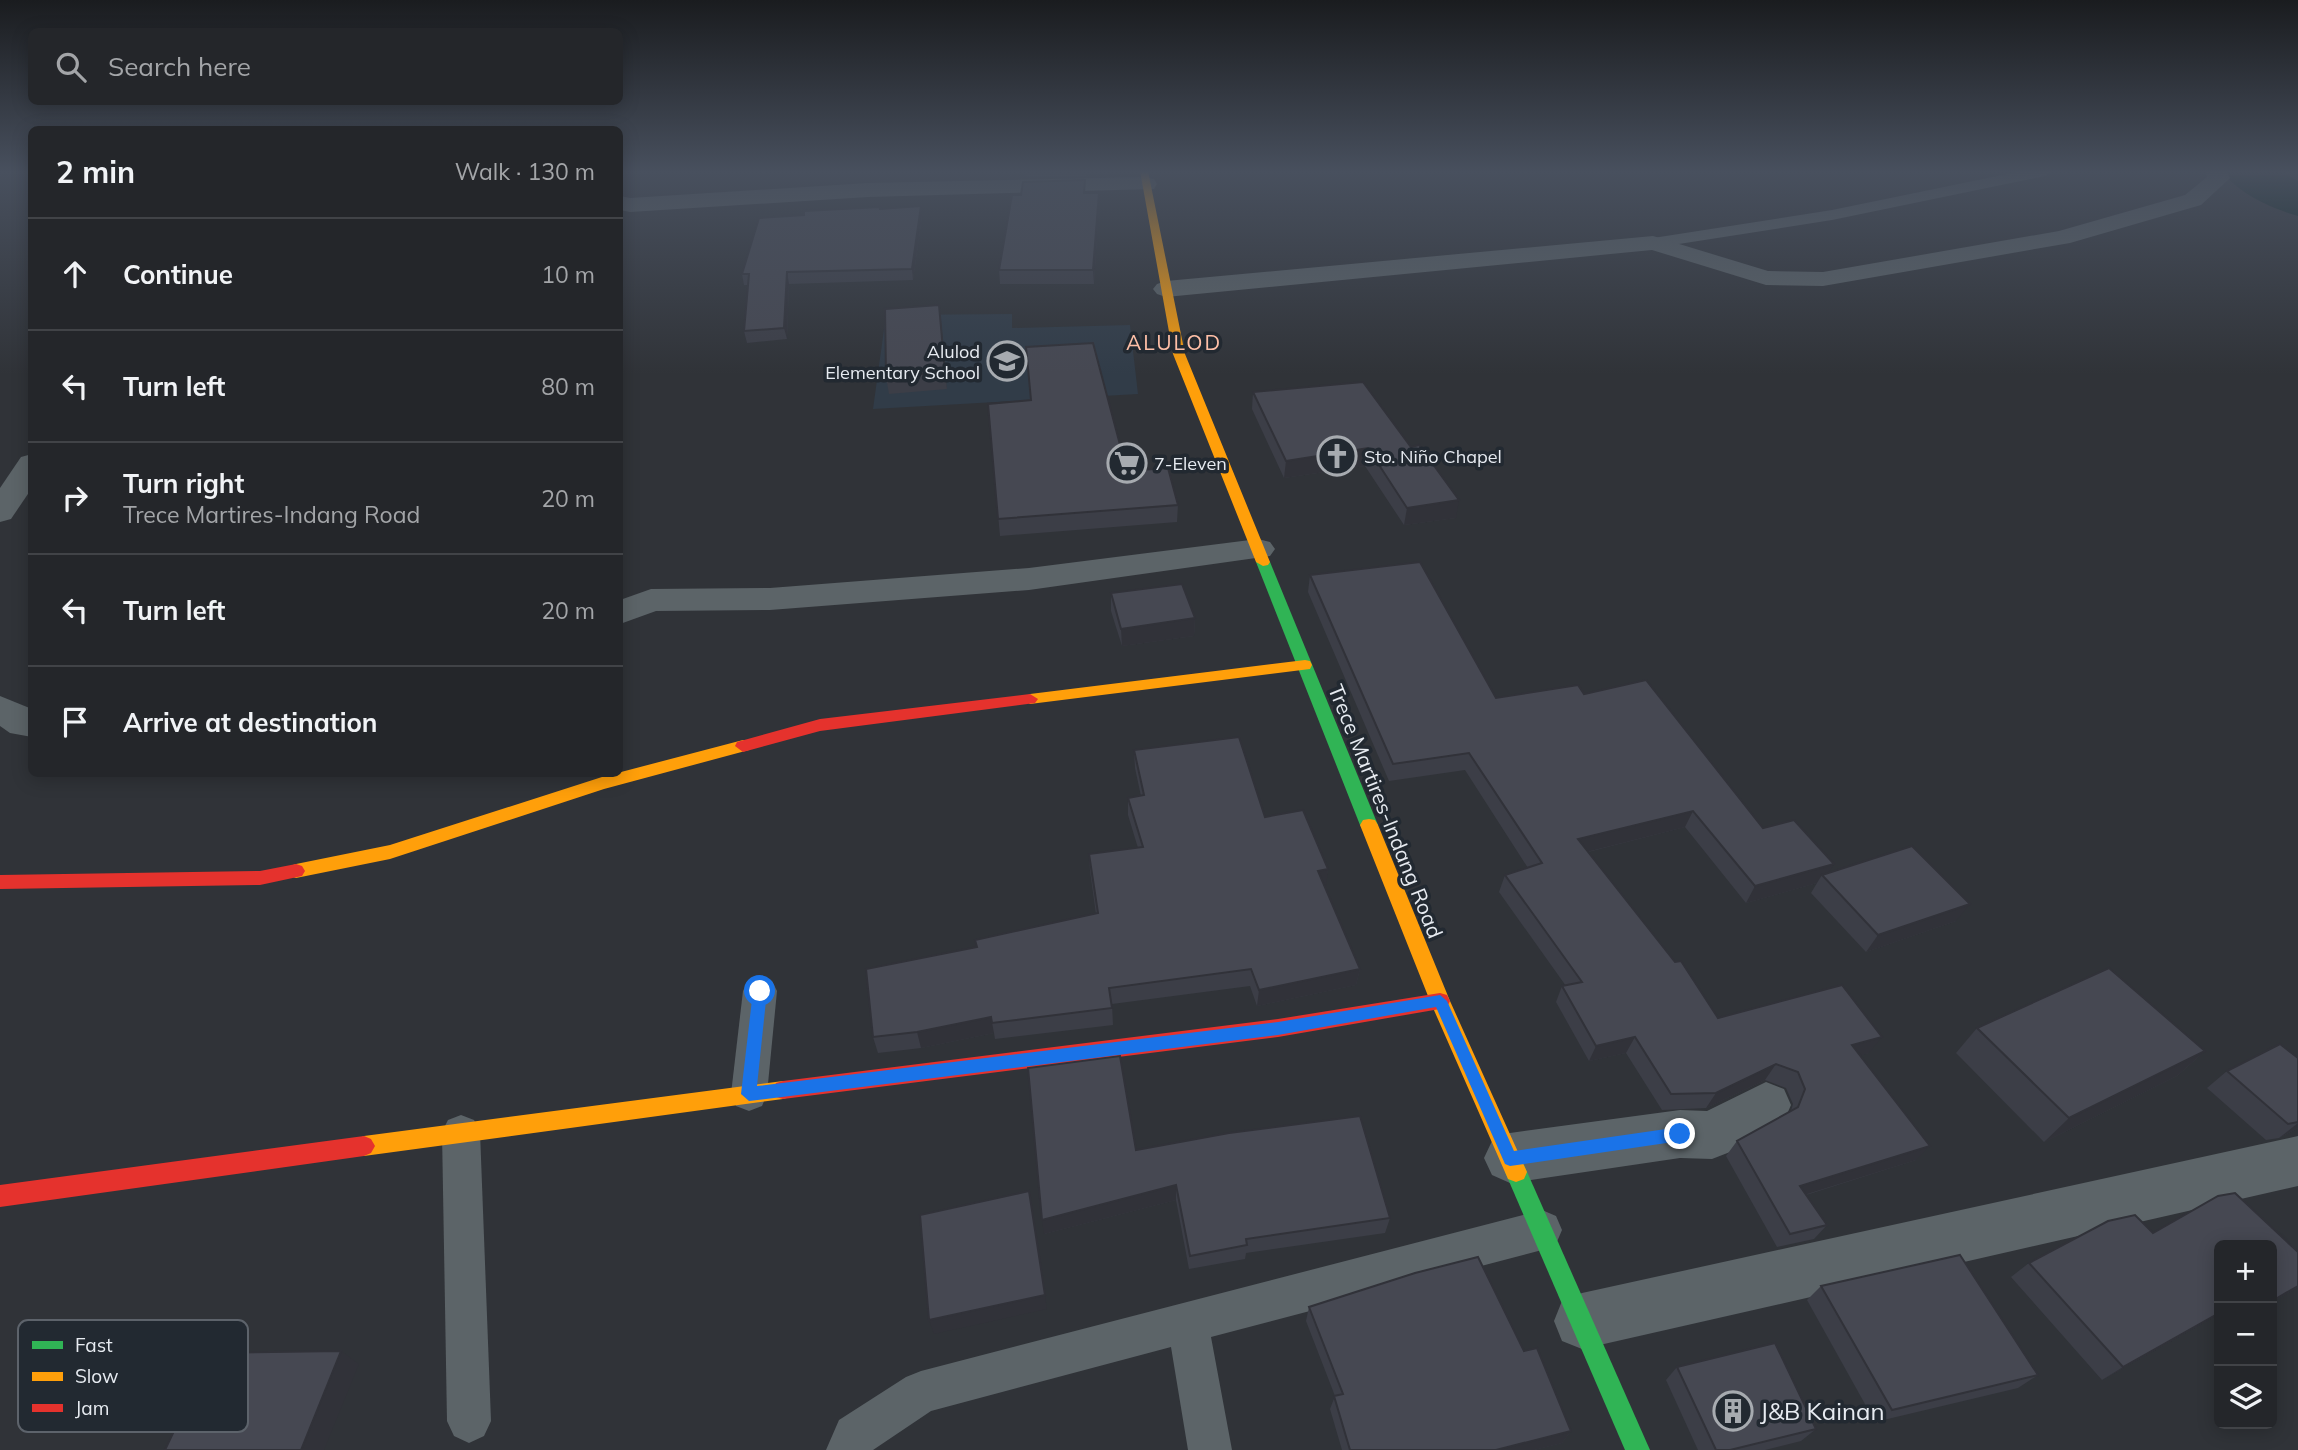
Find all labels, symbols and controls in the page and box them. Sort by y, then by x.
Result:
search box [28,28,623,105]
icon: search [52,48,90,86]
text: Search here [108,50,251,83]
text: 2 min [56,153,135,191]
text: Walk · 130 m [455,157,595,186]
icon: ahead [56,255,94,293]
text: Continue [123,258,233,291]
text: 10 m [541,260,595,289]
district label: ALULOD [1126,329,1222,355]
place label: Alulod Elementary School [825,340,980,384]
school or university icon: Alulod Elementary School [986,340,1028,382]
icon: left [56,367,94,405]
text: Turn left [123,370,225,403]
text: 80 m [541,372,595,401]
church icon: Sto. Niño Chapel [1316,435,1358,477]
supermarket icon: 7-Eleven [1106,442,1148,484]
place label: Sto. Niño Chapel [1364,445,1502,468]
place label: 7-Eleven [1154,452,1227,475]
text: Turn right [123,467,244,500]
icon: right [56,479,94,517]
text: 20 m [541,484,595,513]
text: Trece Martires-Indang Road [123,500,420,529]
icon: left [56,591,94,629]
text: Turn left [123,594,225,627]
text: 20 m [541,596,595,625]
street label: Trece Martires-Indang Road [1323,680,1449,942]
icon: arrive [56,703,94,741]
text: Arrive at destination [123,706,378,739]
route start [744,975,775,1006]
route end [1664,1118,1695,1149]
map controls [2214,1240,2277,1429]
button: + [2214,1240,2277,1303]
button: − [2214,1303,2277,1366]
legend [18,1320,248,1432]
text: Fast [75,1333,113,1357]
text: Slow [75,1364,119,1388]
button: layers [2214,1366,2277,1429]
building icon: J&B Kainan [1712,1390,1754,1432]
text: Jam [75,1396,109,1420]
place label: J&B Kainan [1760,1396,1884,1426]

